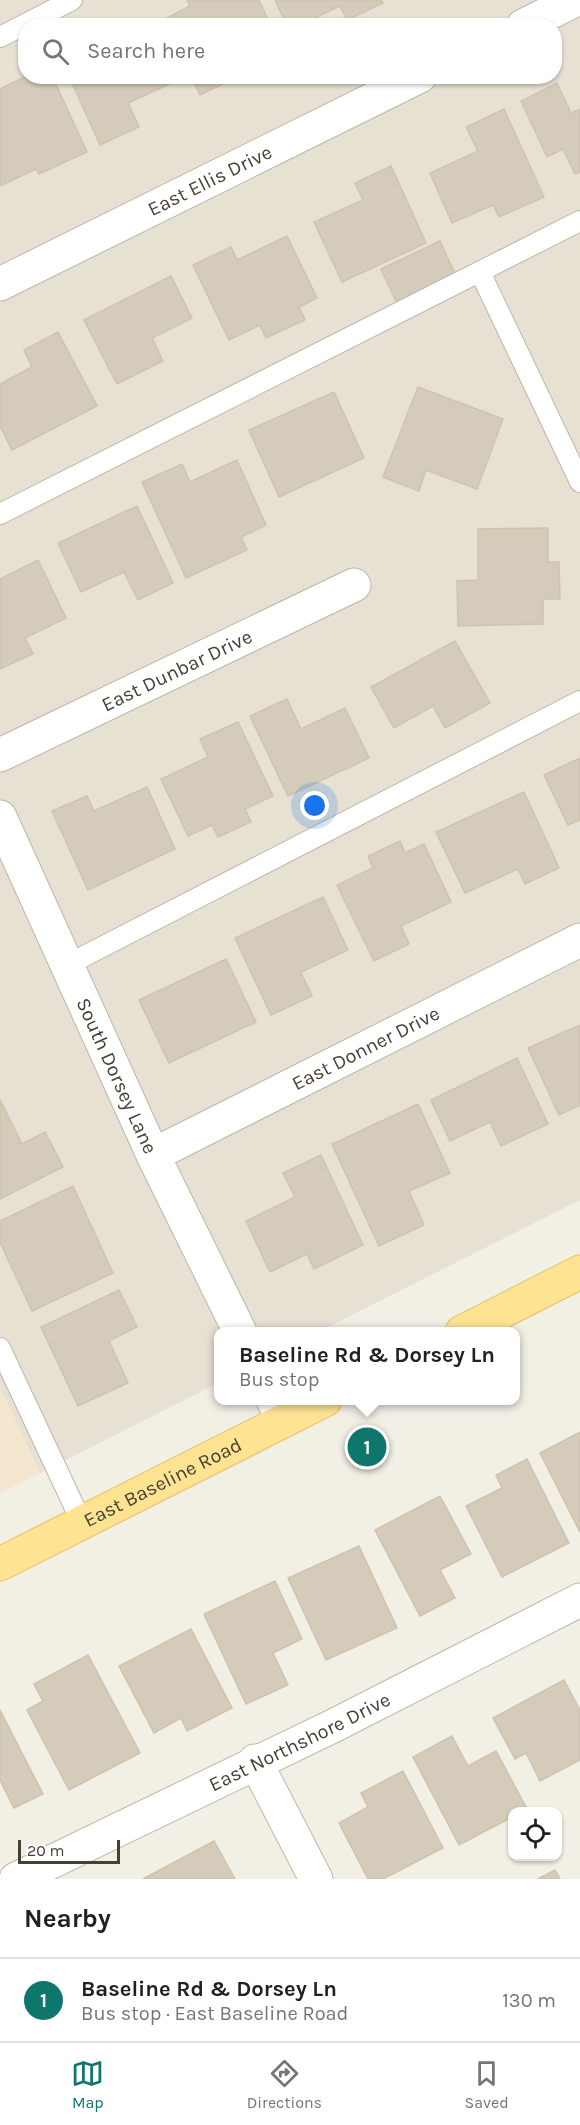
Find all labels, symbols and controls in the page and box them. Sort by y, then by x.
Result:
search box [18,18,562,84]
icon: search [39,35,72,68]
text: Search here [87,38,205,64]
street label: East Ellis Drive [144,140,276,221]
street label: East Dunbar Drive [98,625,256,716]
your location [300,791,329,820]
street label: South Dorsey Lane [71,994,162,1157]
street label: East Donner Drive [288,1002,443,1095]
popup [214,1327,520,1405]
text: Baseline Rd & Dorsey Ln [239,1342,495,1368]
text: Bus stop [239,1368,319,1391]
pin: 1 [348,1424,386,1470]
street label: East Baseline Road [80,1433,246,1532]
street label: East Northshore Drive [205,1688,394,1796]
map controls [508,1807,562,1861]
button: locate [508,1807,562,1861]
scale bar [18,1837,120,1864]
text: 20 m [27,1841,65,1860]
text: Nearby [24,1903,111,1934]
text: Baseline Rd & Dorsey Ln [81,1976,337,2002]
text: 1 [40,1989,47,2012]
text: 130 m [502,1989,556,2012]
text: Bus stop · East Baseline Road [81,2002,348,2025]
tab: Map [71,2057,104,2112]
tab: Directions [247,2057,322,2112]
tab: Saved [465,2057,509,2112]

